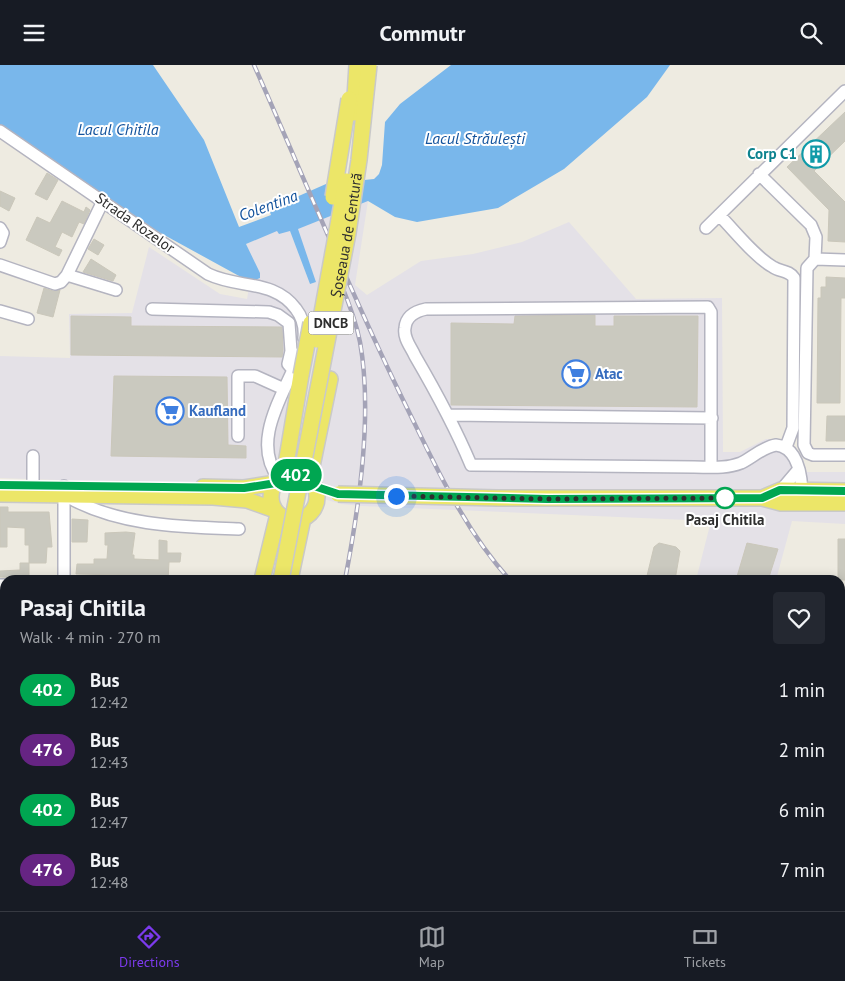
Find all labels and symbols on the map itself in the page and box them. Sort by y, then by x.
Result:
water label: Lacul Chitila [77,119,159,139]
water label: Lacul Străulești [425,128,526,148]
building icon: Corp C1 [801,139,831,169]
place label: Corp C1 [747,144,797,163]
street label: Șoseaua de Centură [326,171,366,299]
water label: Colentina [236,185,300,225]
street label: Strada Rozelor [92,188,179,257]
road number: DNCB [308,312,354,335]
supermarket icon: Atac [561,359,591,389]
place label: Atac [595,364,623,383]
supermarket icon: Kaufland [155,396,185,426]
place label: Kaufland [189,401,246,420]
line badge: 402 [267,459,325,491]
your location [384,484,409,509]
marker: Pasaj Chitila [714,487,736,509]
place label: Pasaj Chitila [686,510,764,529]

